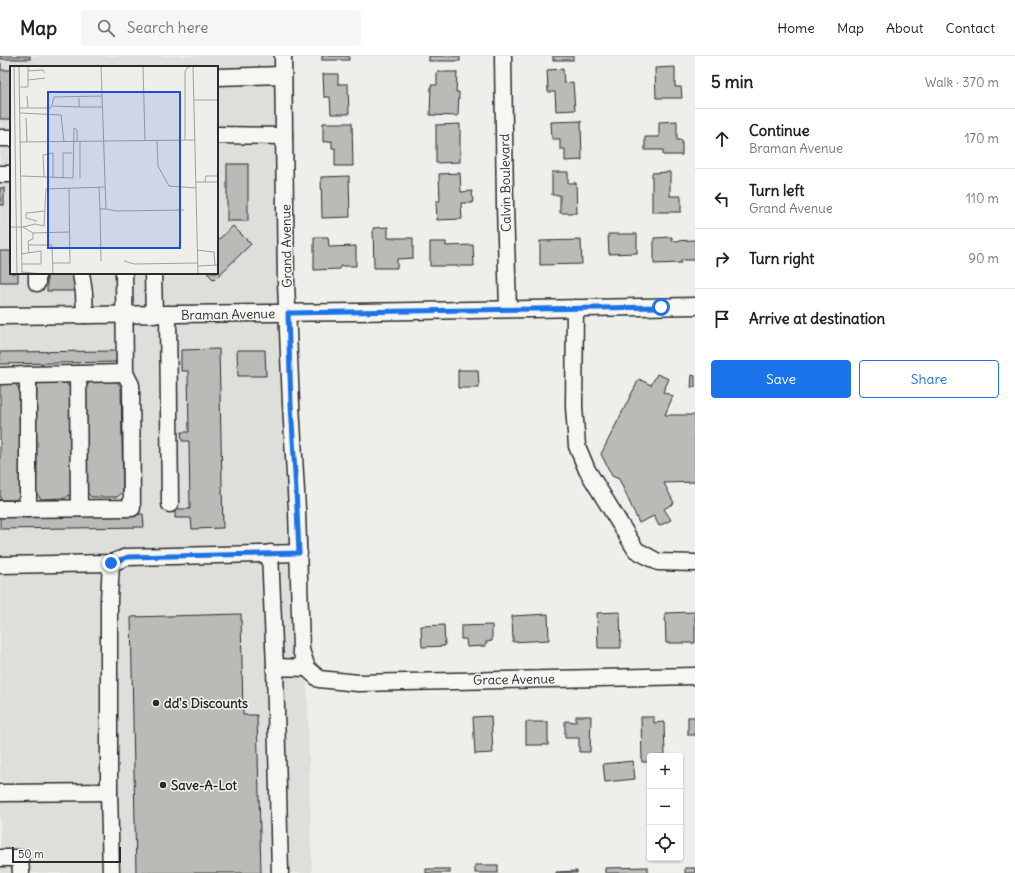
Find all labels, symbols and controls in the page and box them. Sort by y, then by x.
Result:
search box [81,10,361,46]
text: Map [20,16,57,40]
icon: search [95,17,117,39]
text: Search here [127,18,208,37]
text: Home [777,19,815,37]
text: Map [837,19,864,37]
text: About [886,19,924,37]
text: Contact [946,19,995,37]
inset map [10,66,218,274]
text: 5 min [711,71,753,93]
text: Walk · 370 m [925,74,999,91]
text: Continue [749,121,810,140]
icon: ahead [711,128,733,150]
text: 170 m [964,130,999,147]
street label: Calvin Boulevard [496,133,515,232]
text: Braman Avenue [749,140,843,157]
text: Turn left [749,181,804,200]
icon: left [711,188,733,210]
text: 110 m [966,190,999,207]
text: Grand Avenue [749,200,833,217]
street label: Grand Avenue [277,204,296,288]
icon: right [711,248,733,270]
text: Turn right [749,249,814,268]
text: 90 m [968,250,999,267]
route start [652,298,670,316]
street label: Braman Avenue [181,305,275,324]
icon: arrive [711,308,733,330]
text: Arrive at destination [749,309,885,328]
button: Save [711,360,851,398]
button: Share [859,360,999,398]
route end [102,554,120,572]
street label: Grace Avenue [473,670,555,689]
place label: dd's Discounts [164,695,248,712]
marker: dd's Discounts [151,698,161,708]
map controls [647,753,683,861]
button: + [647,753,683,789]
place label: Save-A-Lot [171,777,238,794]
marker: Save-A-Lot [158,780,168,790]
button: − [647,789,683,825]
button: locate [647,825,683,861]
scale bar [12,845,121,864]
text: 50 m [18,847,44,861]

